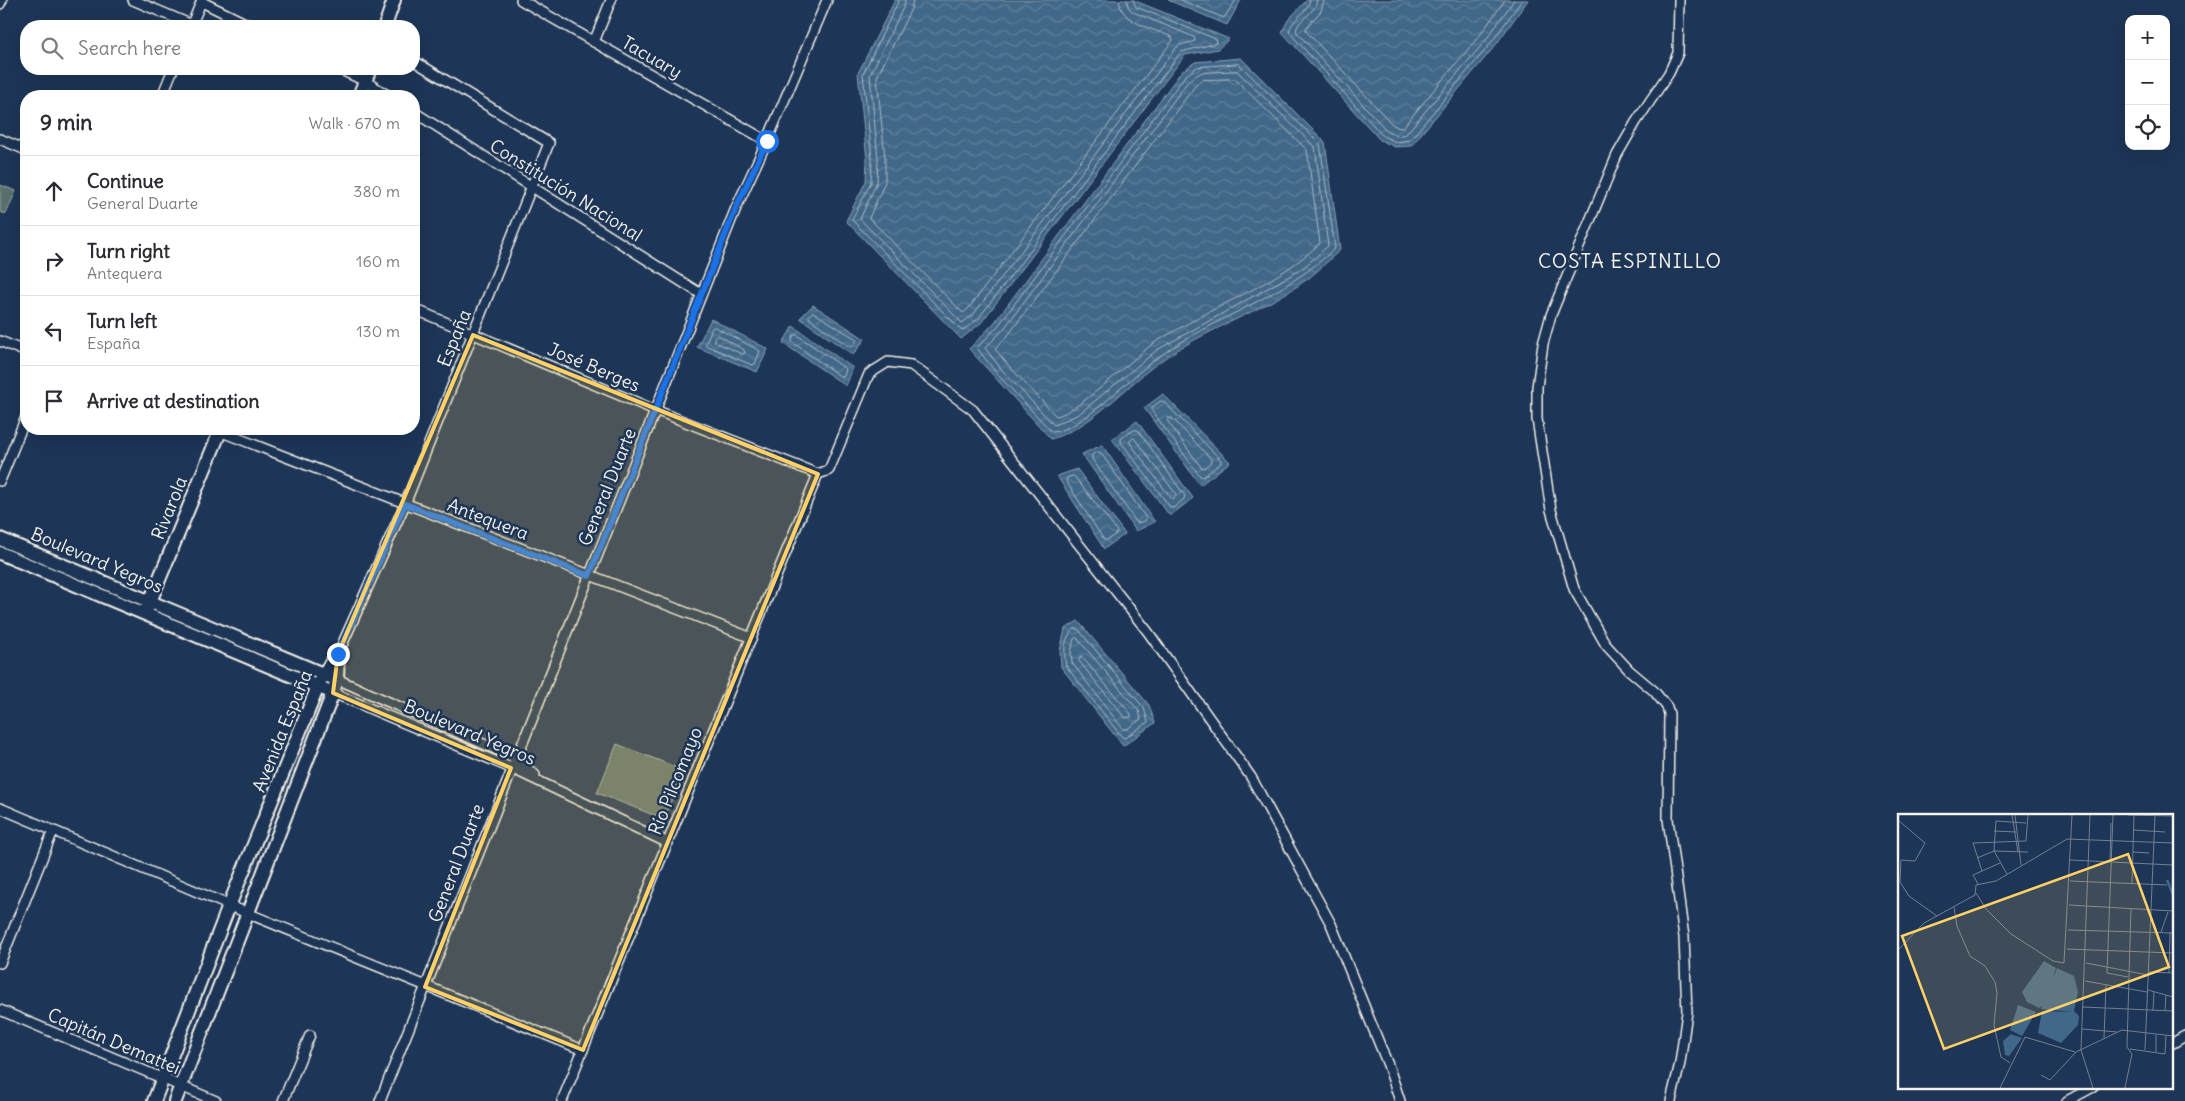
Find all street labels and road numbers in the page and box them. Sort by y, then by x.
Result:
street label: Tacuary [618,31,686,83]
street label: Constitución Nacional [485,134,647,246]
street label: España [432,306,476,370]
street label: José Berges [544,337,644,397]
street label: General Duarte [573,425,641,549]
street label: Rivarola [146,473,192,543]
street label: Antequera [444,493,532,545]
street label: Boulevard Yegros [28,522,166,598]
street label: Avenida España [247,667,317,795]
street label: Boulevard Yegros [401,694,539,770]
street label: Río Pilcomayo [643,724,707,838]
street label: General Duarte [423,801,489,925]
street label: Capitán Demattei [44,1003,184,1079]

